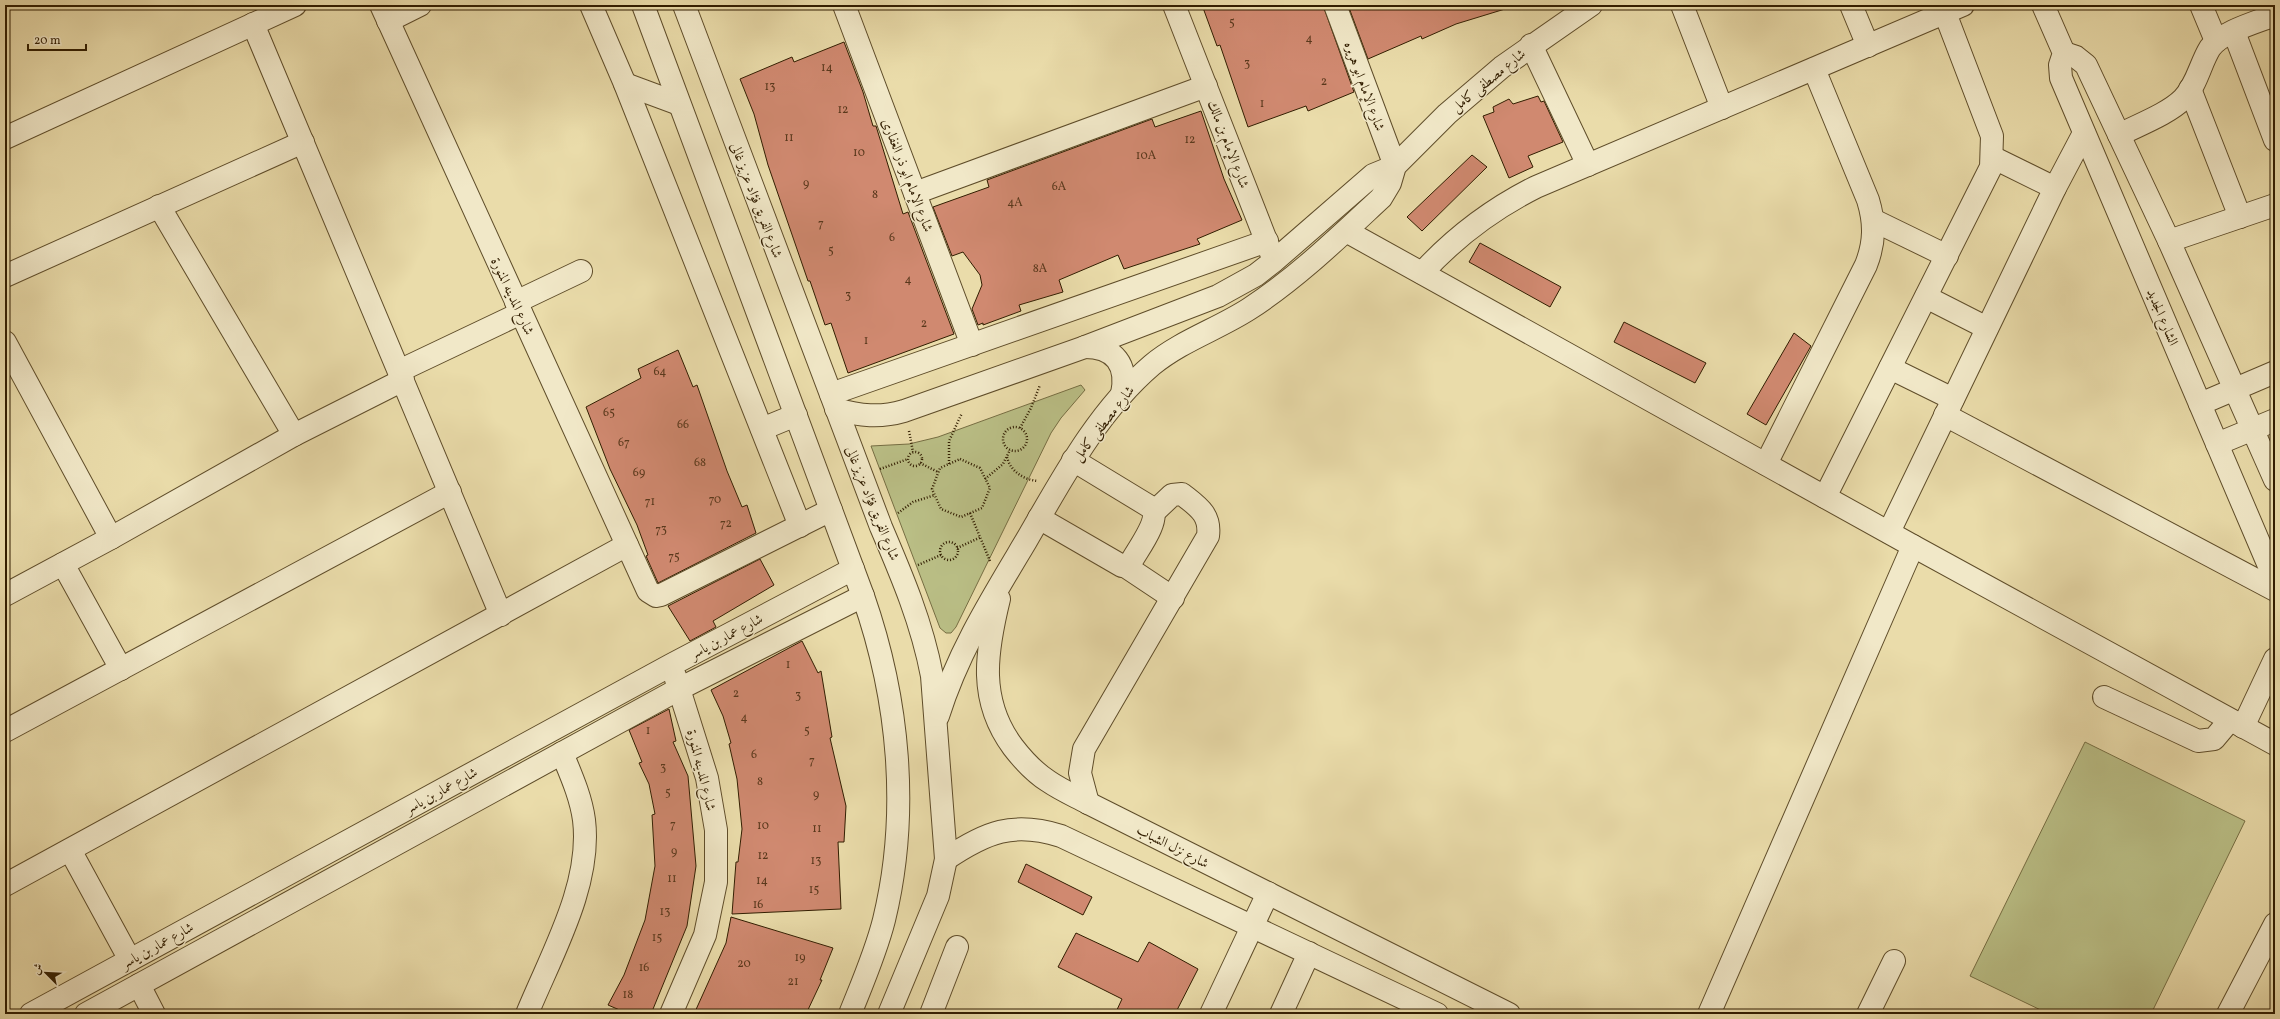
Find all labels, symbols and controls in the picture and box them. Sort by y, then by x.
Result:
house number: 5 [1229,15,1235,31]
scale bar [28,26,86,52]
house number: 4 [1305,31,1313,47]
text: 20 m [34,33,61,49]
street label: شارع الإمام ابو هريره [1337,39,1389,135]
street label: شارع مصطفى كامل [1448,45,1531,118]
house number: 3 [1244,56,1250,72]
house number: 14 [821,60,833,76]
house number: 2 [1321,74,1327,90]
house number: 13 [765,79,775,95]
house number: 1 [1260,96,1264,112]
street label: شارع الإمام بن مالك [1200,98,1253,192]
house number: 12 [837,102,849,118]
street label: شارع الإمام ابو ذر الغفارى [874,116,937,236]
house number: 11 [784,130,794,146]
house number: 12 [1184,132,1196,148]
street label: شارع الفريق فؤاد عزيز غالى [724,140,786,261]
house number: 10 [853,145,865,161]
house number: 10A [1136,148,1157,164]
house number: 9 [803,176,809,192]
house number: 6A [1052,179,1067,195]
house number: 8 [872,187,878,203]
house number: 4A [1007,195,1023,211]
house number: 7 [818,216,824,232]
house number: 6 [889,230,895,246]
house number: 5 [828,243,834,259]
street label: شارع المدينه المنورة [485,255,538,339]
house number: 8A [1033,261,1048,277]
house number: 4 [904,272,912,288]
street label: الشارع الجديد [2140,286,2182,349]
house number: 3 [845,288,851,304]
house number: 2 [921,316,927,332]
house number: 1 [864,333,868,349]
house number: 64 [654,364,666,380]
street label: شارع مصطفى كامل [1069,382,1141,466]
house number: 65 [603,405,615,421]
house number: 66 [677,417,689,433]
house number: 67 [618,435,630,451]
street label: شارع الفريق فؤاد عزيز غالى [839,443,903,564]
house number: 68 [694,455,706,471]
house number: 69 [633,465,645,481]
house number: 70 [709,492,721,508]
house number: 71 [645,494,655,510]
house number: 72 [720,516,732,532]
house number: 73 [655,522,667,538]
house number: 75 [668,549,680,565]
street label: شارع عمار بن ياسر [685,610,767,666]
house number: 1 [786,657,790,673]
house number: 2 [733,686,739,702]
house number: 3 [795,688,801,704]
house number: 4 [740,710,748,726]
house number: 1 [646,723,650,739]
house number: 5 [804,723,810,739]
street label: شارع المدينه المنورة [680,728,720,813]
house number: 6 [751,747,757,763]
house number: 7 [809,753,815,769]
house number: 3 [660,760,666,776]
street label: شارع عمار بن ياسر [400,764,482,821]
house number: 8 [757,774,763,790]
house number: 5 [665,785,671,801]
house number: 9 [813,787,819,803]
house number: 7 [670,817,676,833]
house number: 10 [757,818,769,834]
house number: 11 [812,821,822,837]
street label: شارع نزل الشباب [1132,821,1212,875]
house number: 9 [671,844,677,860]
house number: 12 [757,848,769,864]
house number: 13 [811,853,821,869]
house number: 11 [667,871,677,887]
house number: 14 [756,873,768,889]
house number: 15 [809,882,819,898]
house number: 16 [753,897,763,913]
house number: 13 [660,904,670,920]
street label: شارع عمار بن ياسر [116,919,198,976]
house number: 15 [652,930,662,946]
house number: 19 [795,950,805,966]
north arrow [26,953,66,993]
house number: 20 [737,956,751,972]
house number: 16 [639,960,649,976]
text: ش [29,961,47,978]
house number: 21 [787,974,799,990]
house number: 18 [623,987,633,1003]

